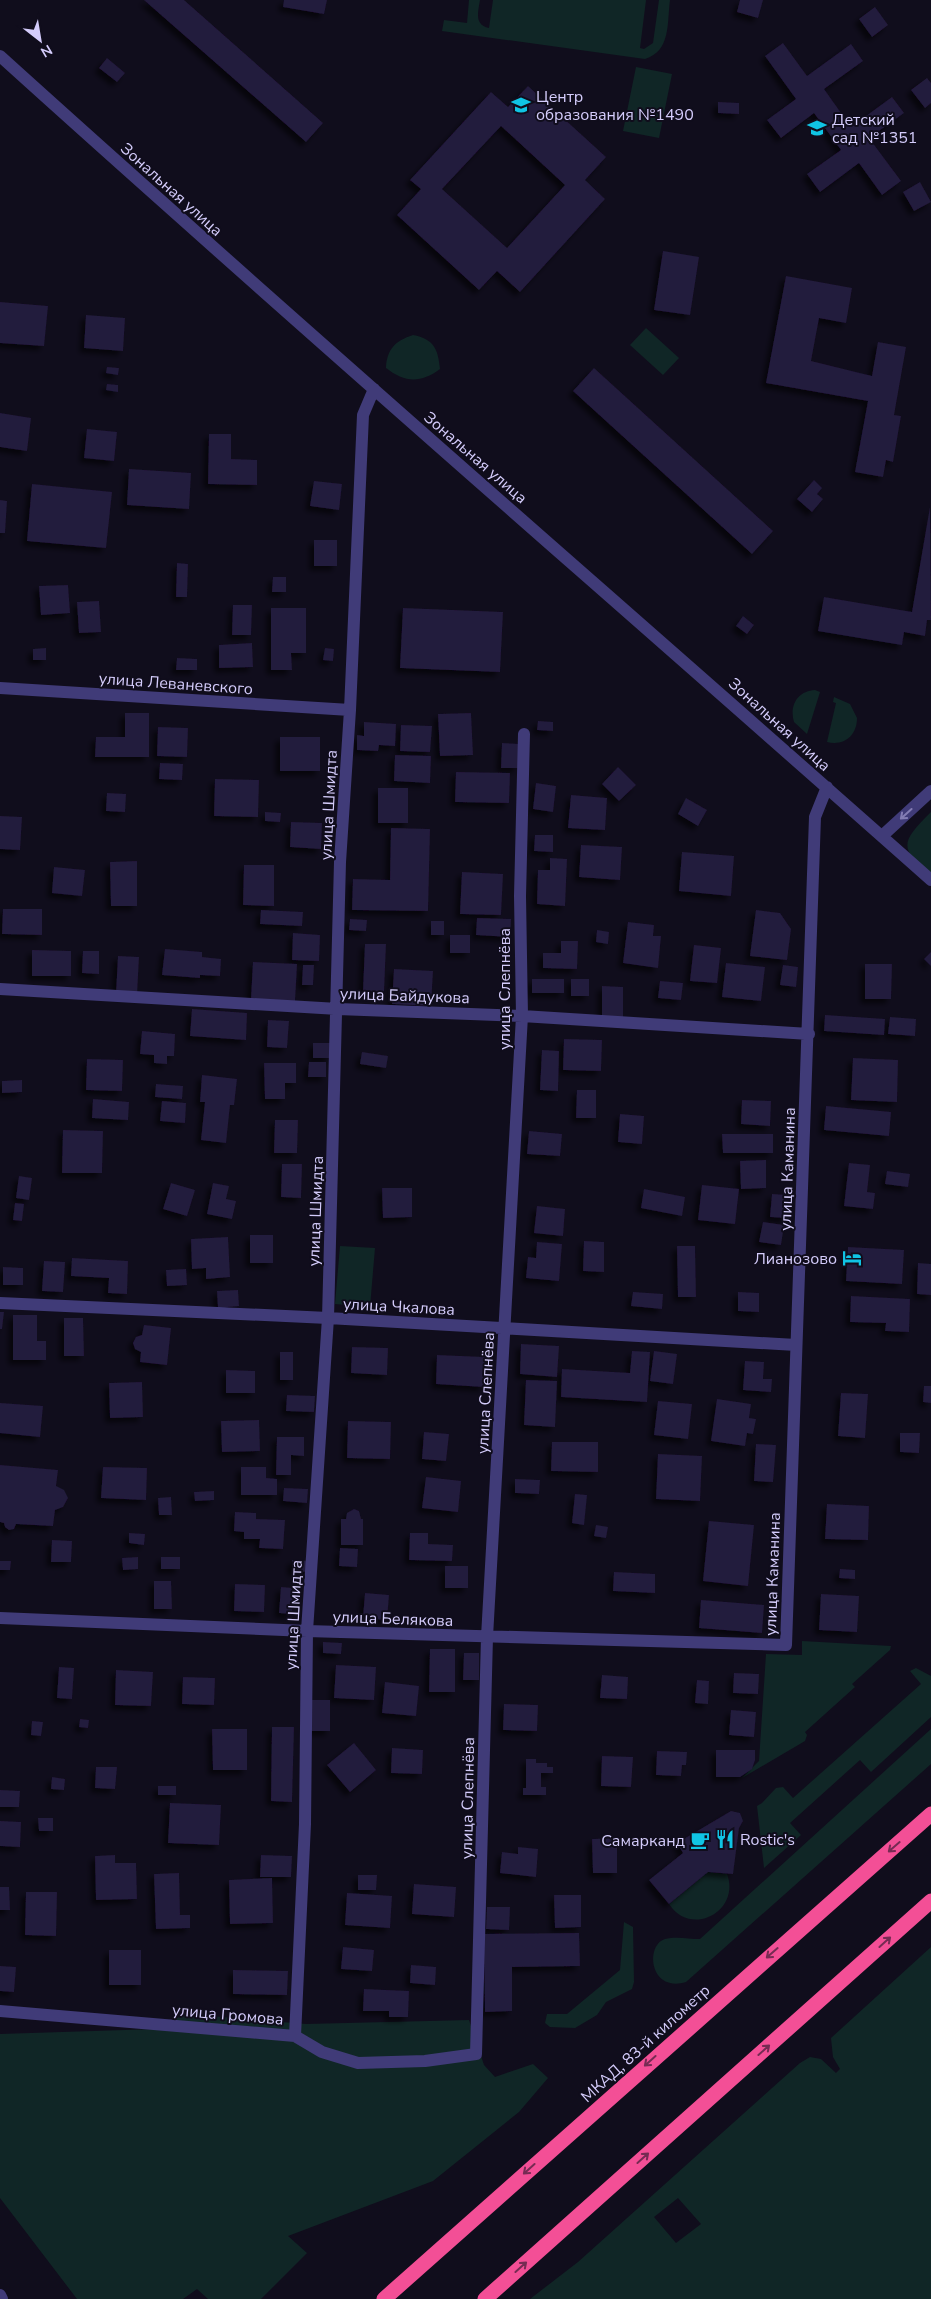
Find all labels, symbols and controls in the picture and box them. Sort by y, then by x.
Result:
north arrow [15,15,65,65]
text: N [37,40,56,62]
place label: Центр образования №1490 [536,86,694,126]
school or university icon: Центр образования №1490 [510,94,532,116]
place label: Детский сад №1351 [832,109,917,149]
school or university icon: Детский сад №1351 [806,117,828,139]
street label: Зональная улица [115,138,227,242]
street label: Зональная улица [419,407,532,509]
street label: улица Леваневского [98,668,254,700]
street label: Зональная улица [723,673,835,777]
street label: улица Шмидта [315,749,343,861]
one-way arrow [900,808,913,819]
street label: улица Слепнёва [494,928,516,1050]
street label: улица Байдукова [340,983,470,1009]
street label: улица Каманина [775,1107,801,1231]
street label: улица Шмидта [303,1155,329,1267]
hotel icon: Лианозово [841,1247,863,1269]
place label: Лианозово [754,1248,837,1270]
street label: улица Чкалова [342,1293,456,1321]
street label: улица Слепнёва [472,1331,500,1455]
street label: улица Каманина [760,1512,786,1636]
street label: улица Шмидта [280,1559,308,1671]
street label: улица Белякова [332,1606,454,1632]
street label: улица Слепнёва [456,1737,480,1859]
restaurant icon: Rostic's [714,1828,736,1850]
cafe icon: Самарканд [689,1829,711,1851]
place label: Rostic's [740,1829,795,1851]
place label: Самарканд [601,1830,686,1852]
one-way arrow [888,1841,901,1852]
one-way arrow [879,1936,892,1948]
one-way arrow [765,1948,778,1959]
street label: МКАД, 83-й километр [576,1980,715,2108]
street label: улица Громова [171,1999,284,2031]
one-way arrow [757,2045,770,2056]
one-way arrow [644,2056,657,2067]
one-way arrow [636,2153,649,2164]
one-way arrow [523,2164,536,2175]
one-way arrow [515,2261,528,2272]

